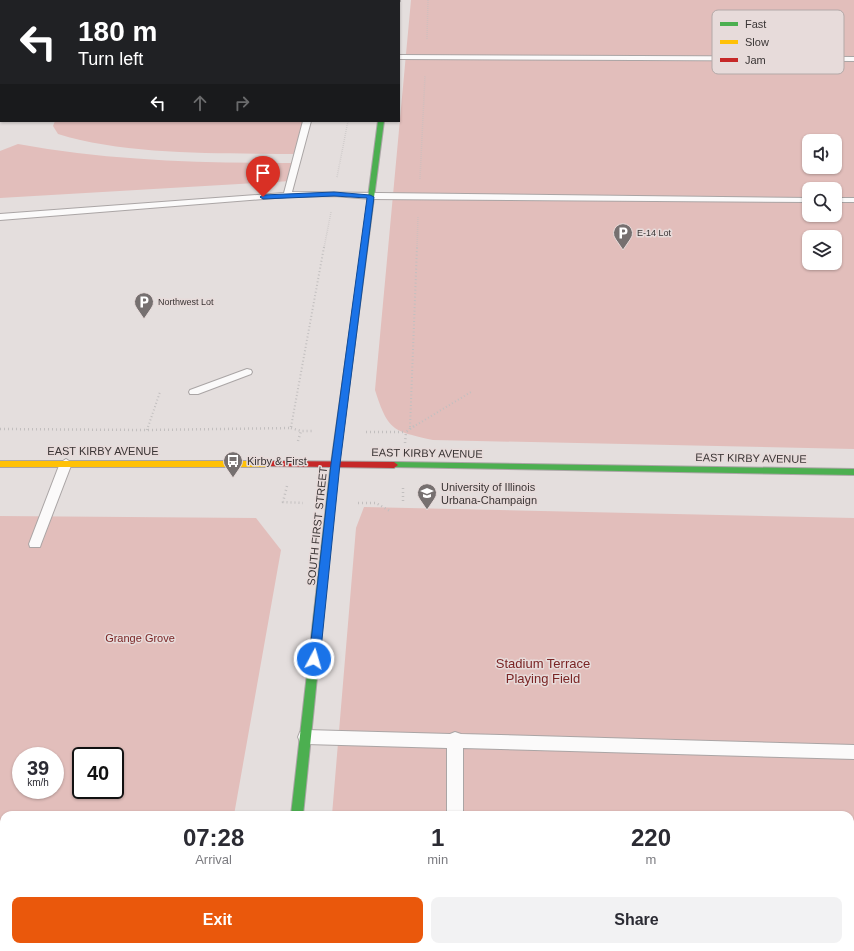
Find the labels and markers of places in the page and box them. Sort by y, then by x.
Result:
pin [246,156,280,197]
parking icon: E-14 Lot [612,222,634,250]
place label: E-14 Lot [637,228,672,238]
parking icon: Northwest Lot [133,291,155,319]
place label: Northwest Lot [158,297,214,307]
bus stop icon: Kirby & First [222,450,244,478]
place label: Kirby & First [247,455,307,467]
place label: University of Illinois Urbana-Champaign [441,481,537,506]
school or university icon: University of Illinois Urbana-Champaign [416,482,438,510]

